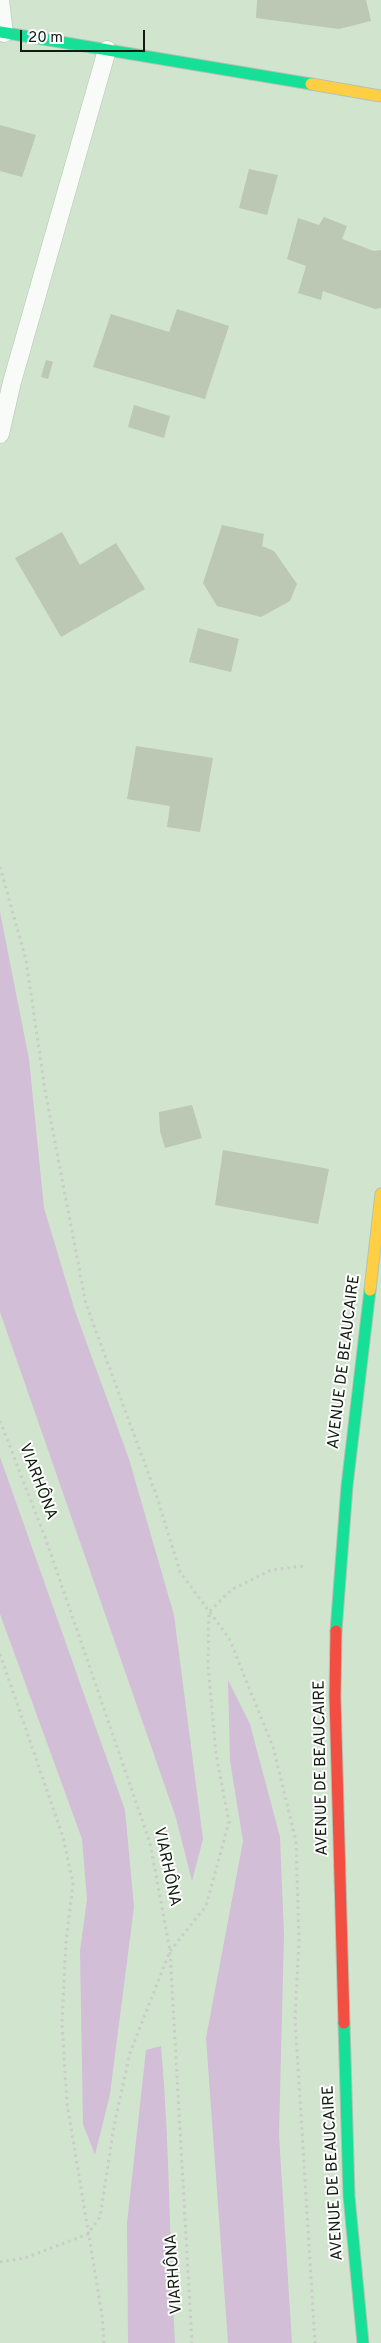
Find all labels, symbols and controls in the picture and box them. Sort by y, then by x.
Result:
scale bar [22,20,148,52]
text: 20 m [28,29,63,48]
street label: AVENUE DE BEAUCAIRE [325,1274,365,1450]
street label: VIARHÔNA [14,1441,60,1523]
street label: AVENUE DE BEAUCAIRE [311,1680,333,1856]
street label: VIARHÔNA [148,1826,184,1908]
street label: AVENUE DE BEAUCAIRE [320,2085,348,2261]
street label: VIARHÔNA [163,2233,187,2315]

